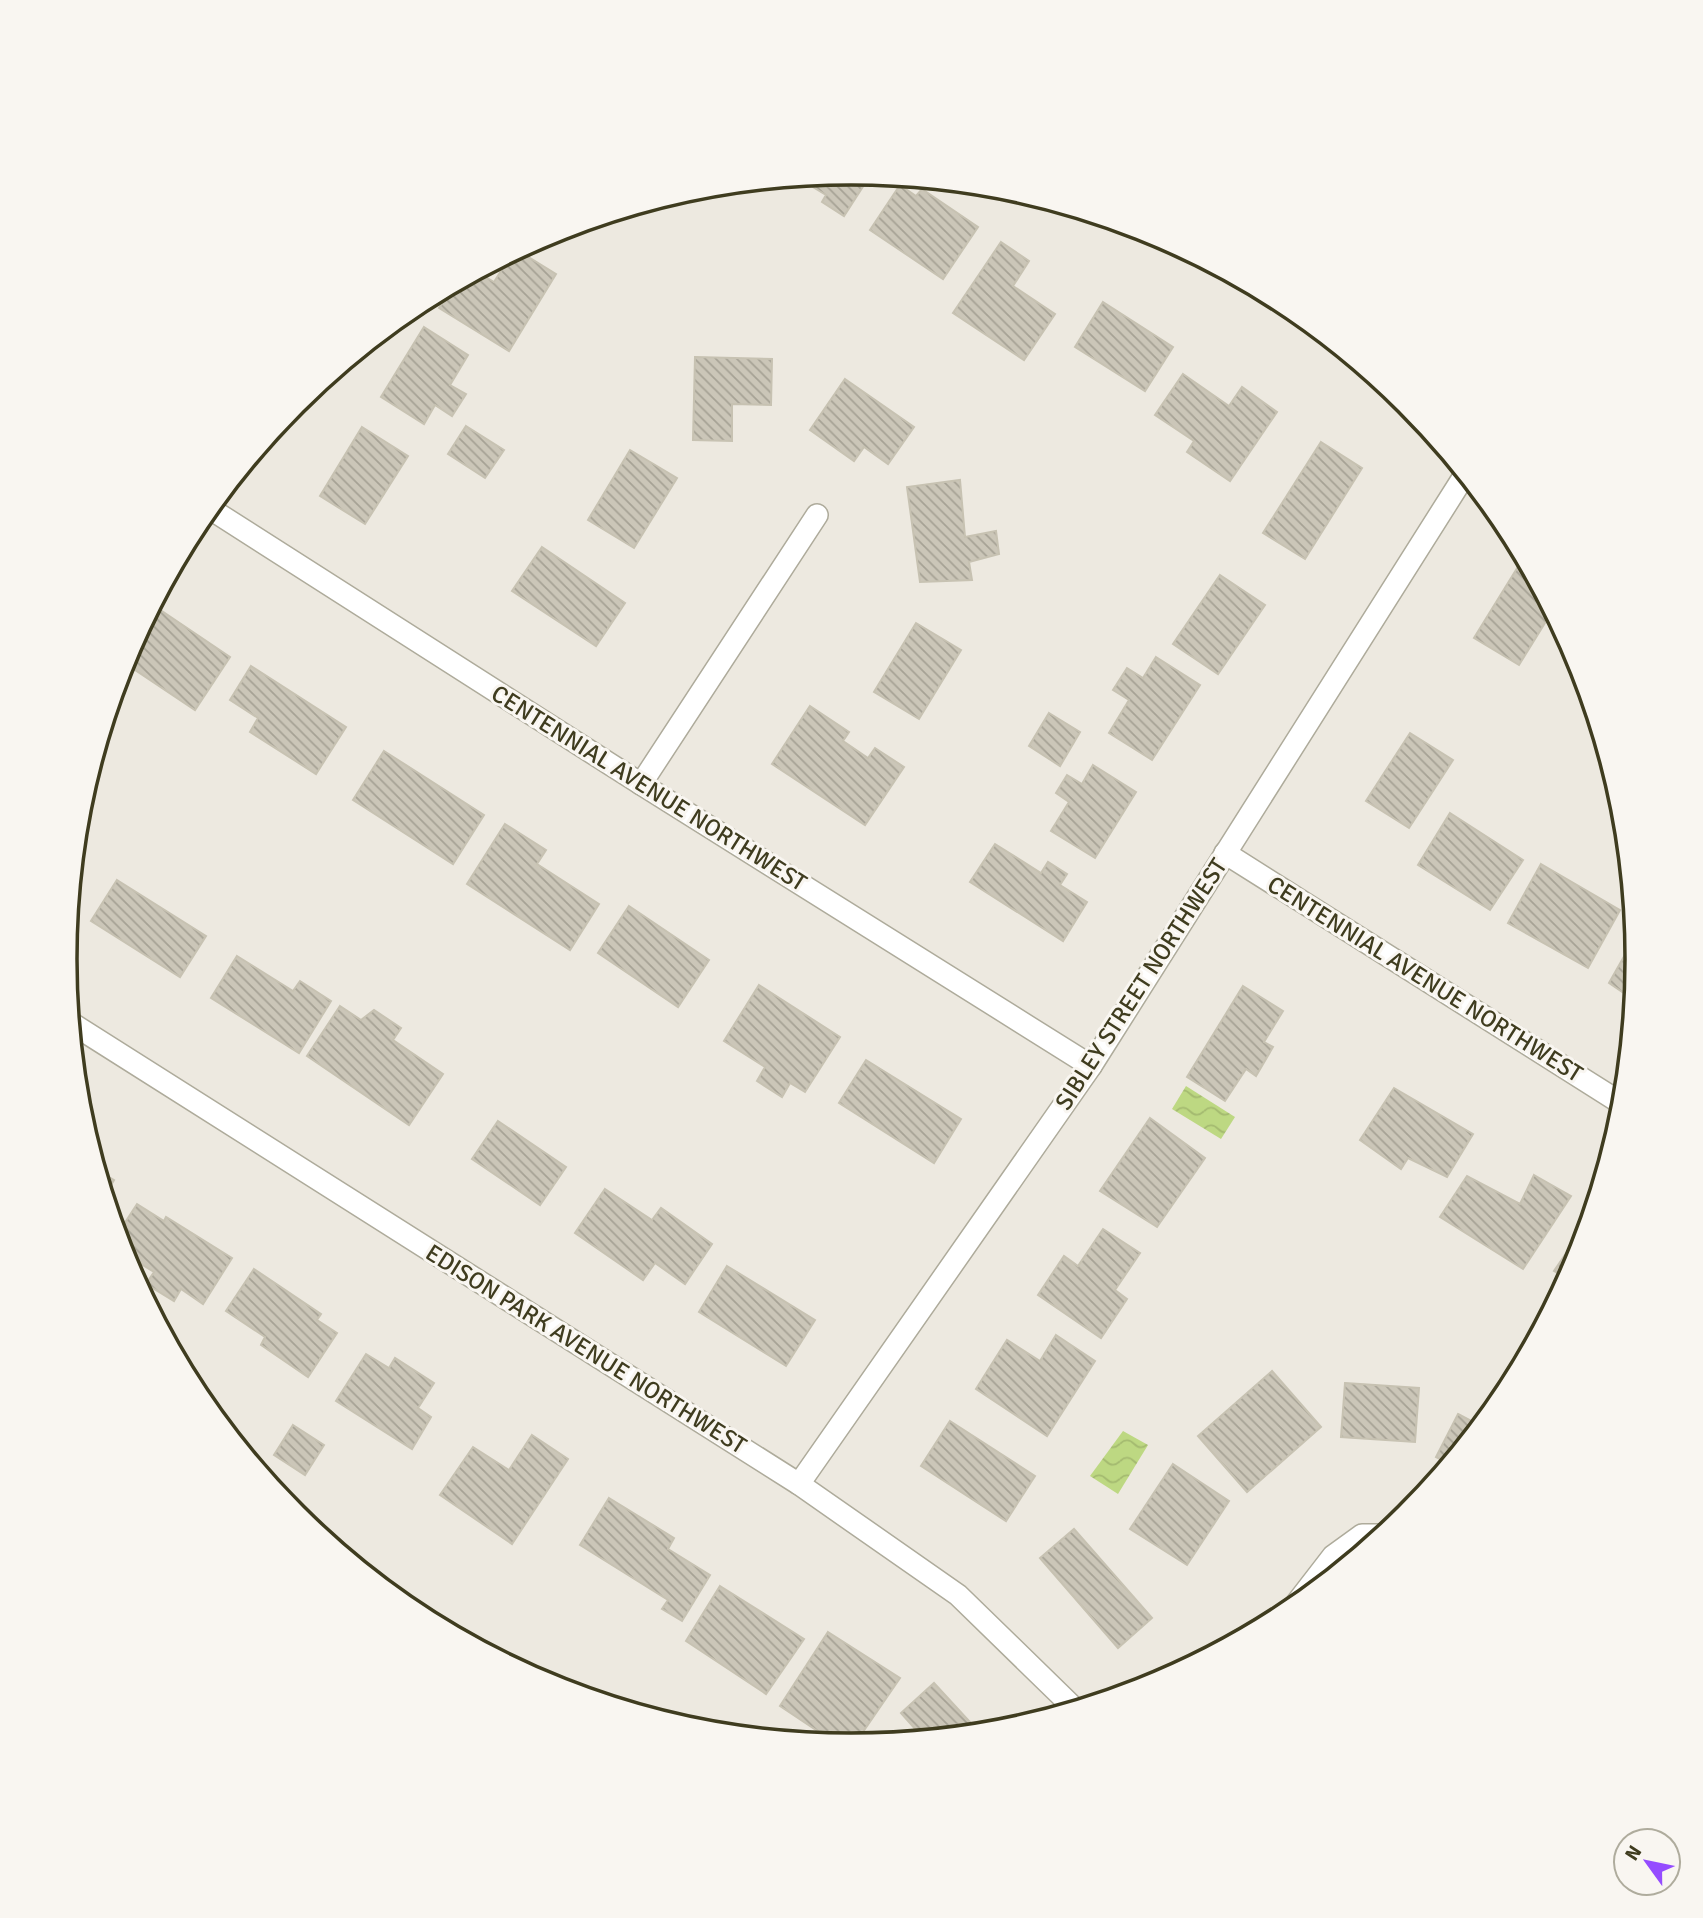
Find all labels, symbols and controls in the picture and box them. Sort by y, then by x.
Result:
street label: CENTENNIAL AVENUE NORTHWEST [486,678,812,898]
street label: SIBLEY STREET NORTHWEST [1048,852,1234,1115]
street label: CENTENNIAL AVENUE NORTHWEST [1262,869,1588,1089]
street label: EDISON PARK AVENUE NORTHWEST [420,1238,752,1460]
north arrow [1612,1827,1682,1897]
text: N [1620,1841,1647,1865]

